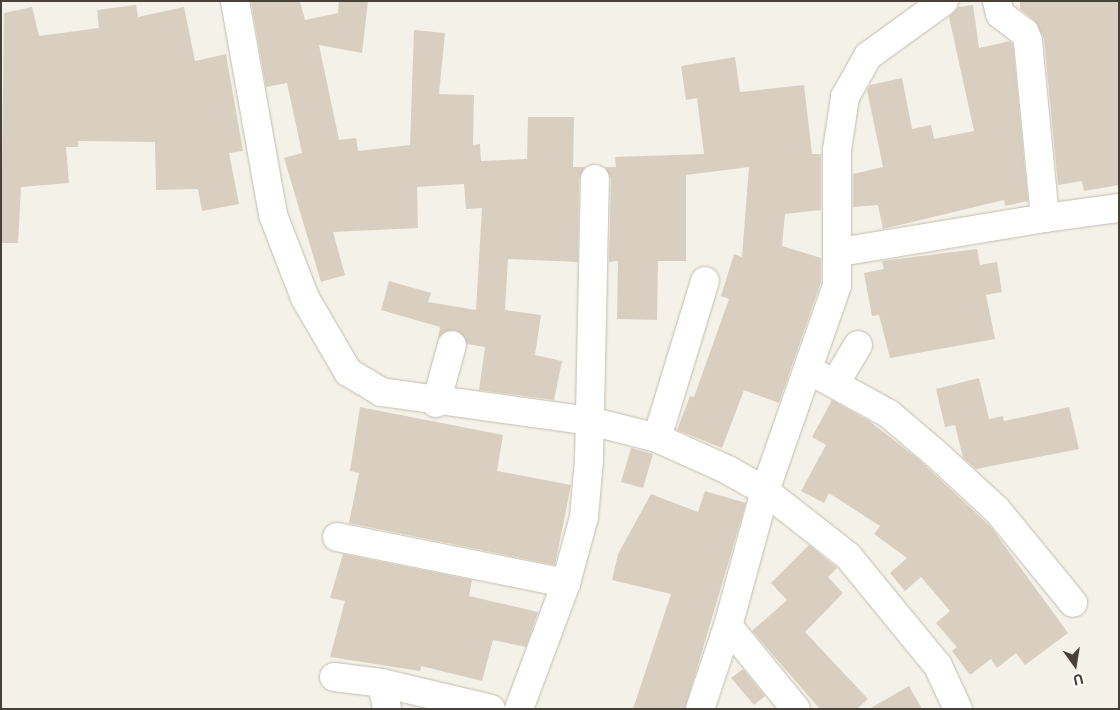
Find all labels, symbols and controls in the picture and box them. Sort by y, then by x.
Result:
north arrow [1050,640,1100,690]
text: U [1072,671,1085,689]

